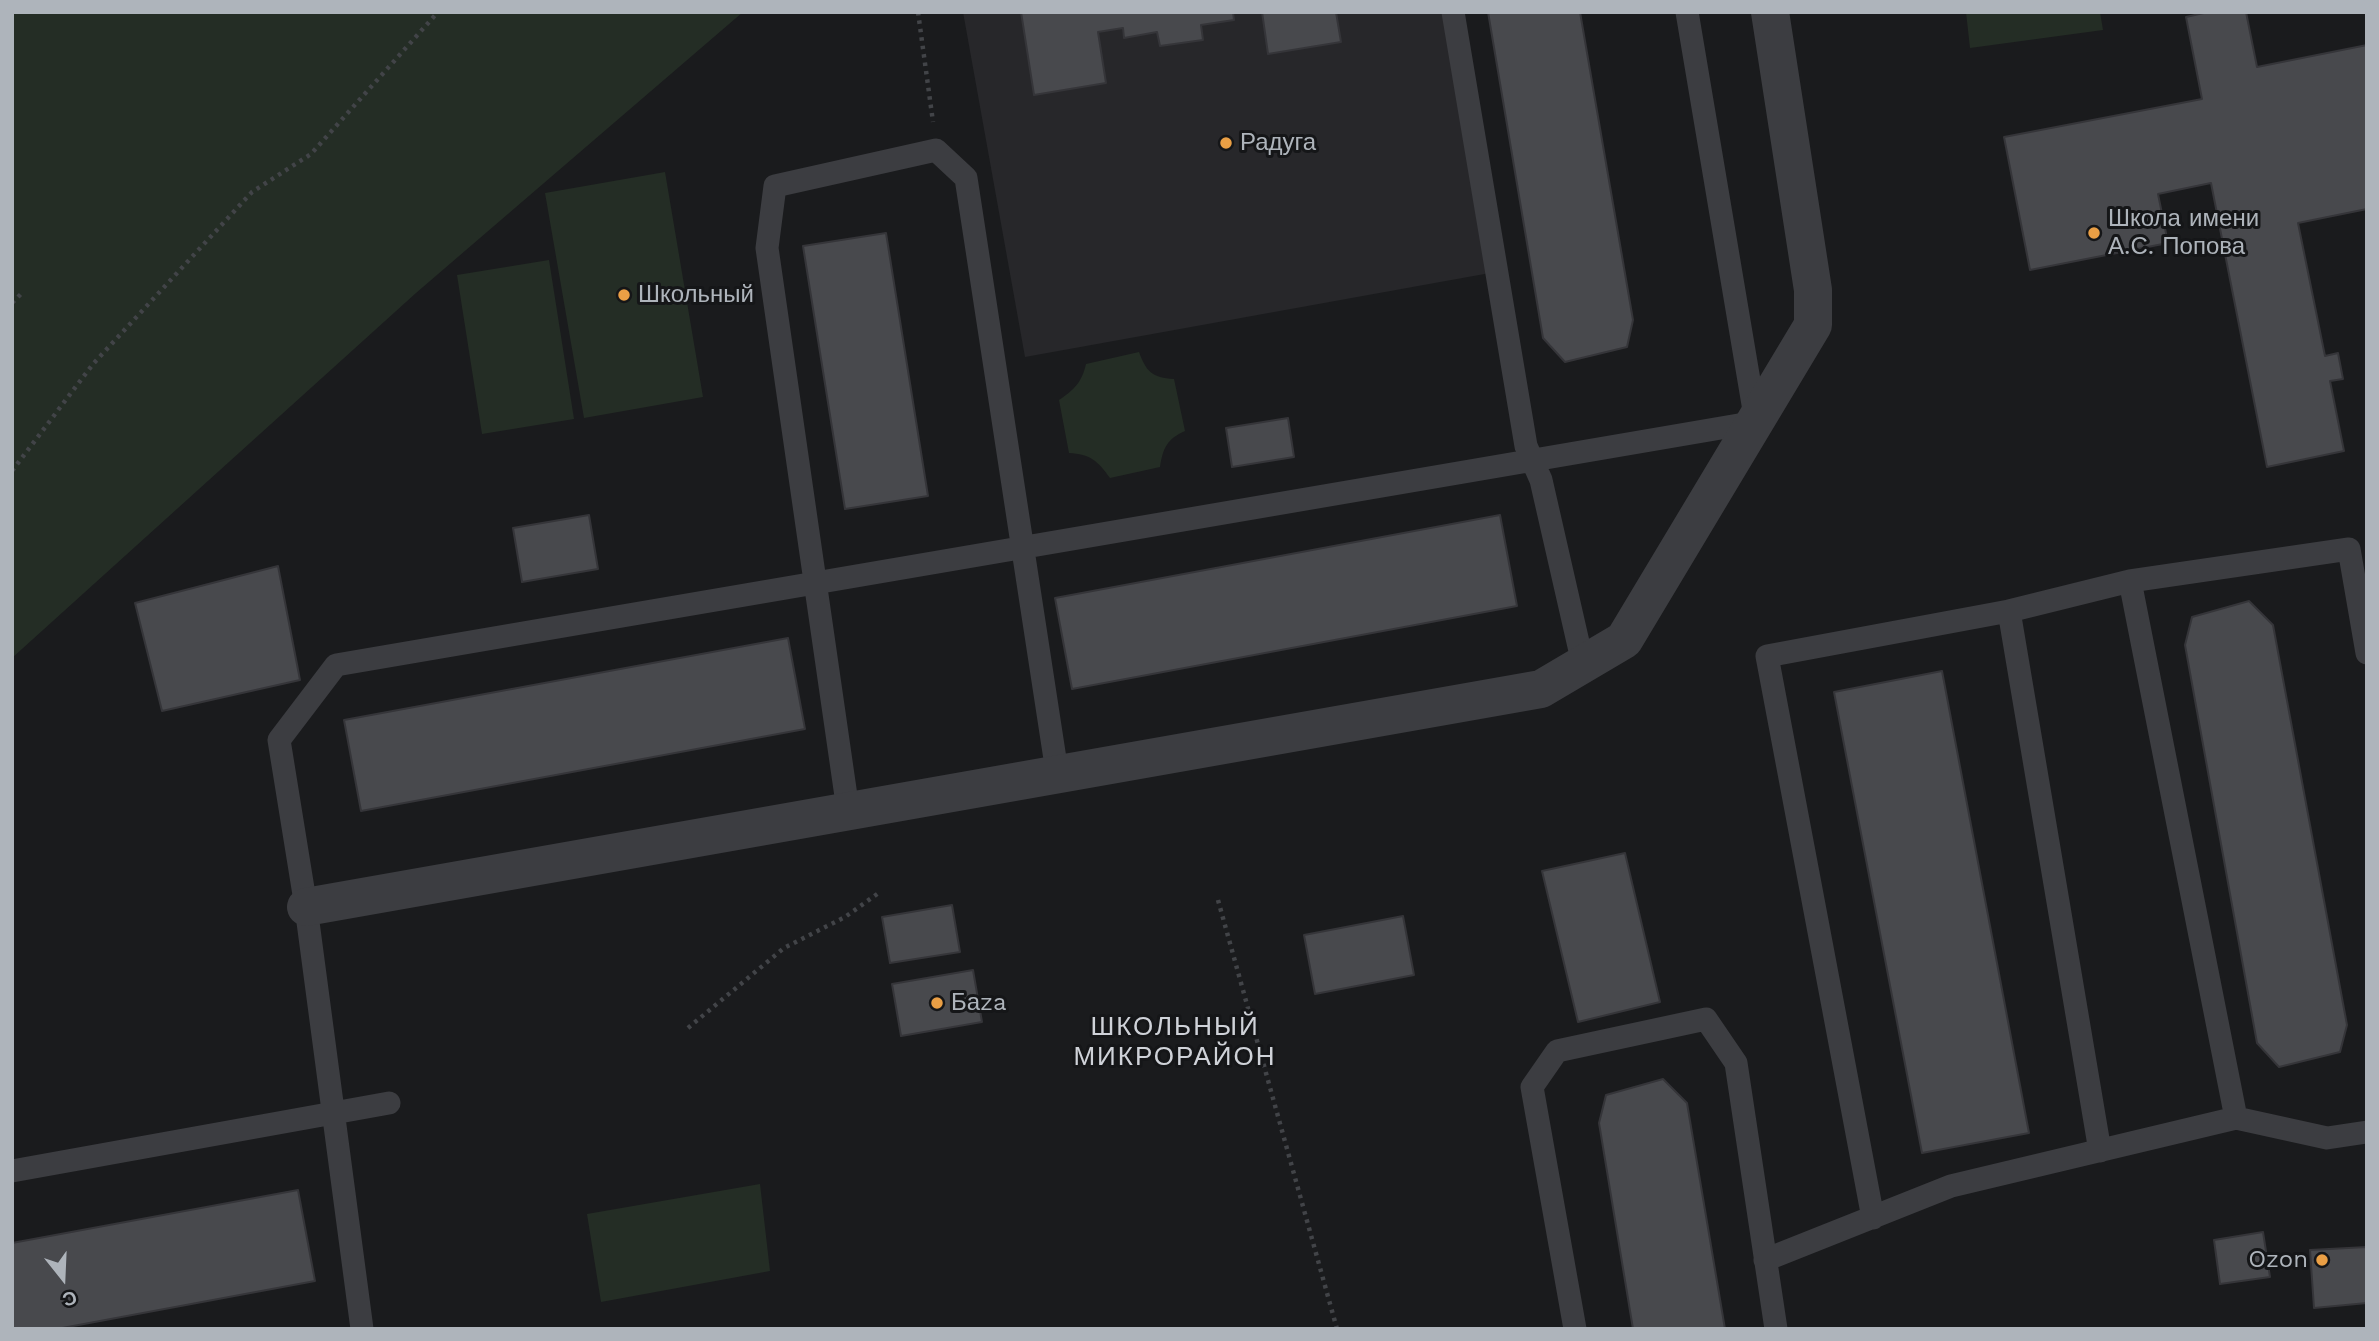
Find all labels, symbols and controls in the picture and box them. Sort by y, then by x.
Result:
place label: Радуга [1240,129,1316,157]
marker: Радуга [1218,135,1234,151]
place label: Школа имени А.С. Попова [2108,205,2259,261]
marker: Школа имени А.С. Попова [2086,225,2102,241]
place label: Школьный [638,281,754,309]
marker: Школьный [616,287,632,303]
place label: Баza [951,989,1006,1017]
marker: Баza [929,995,945,1011]
district label: ШКОЛЬНЫЙ МИКРОРАЙОН [1075,1011,1275,1072]
north arrow [28,1243,98,1313]
place label: Ozon [2248,1246,2308,1274]
marker: Ozon [2314,1252,2330,1268]
text: С [60,1285,80,1312]

